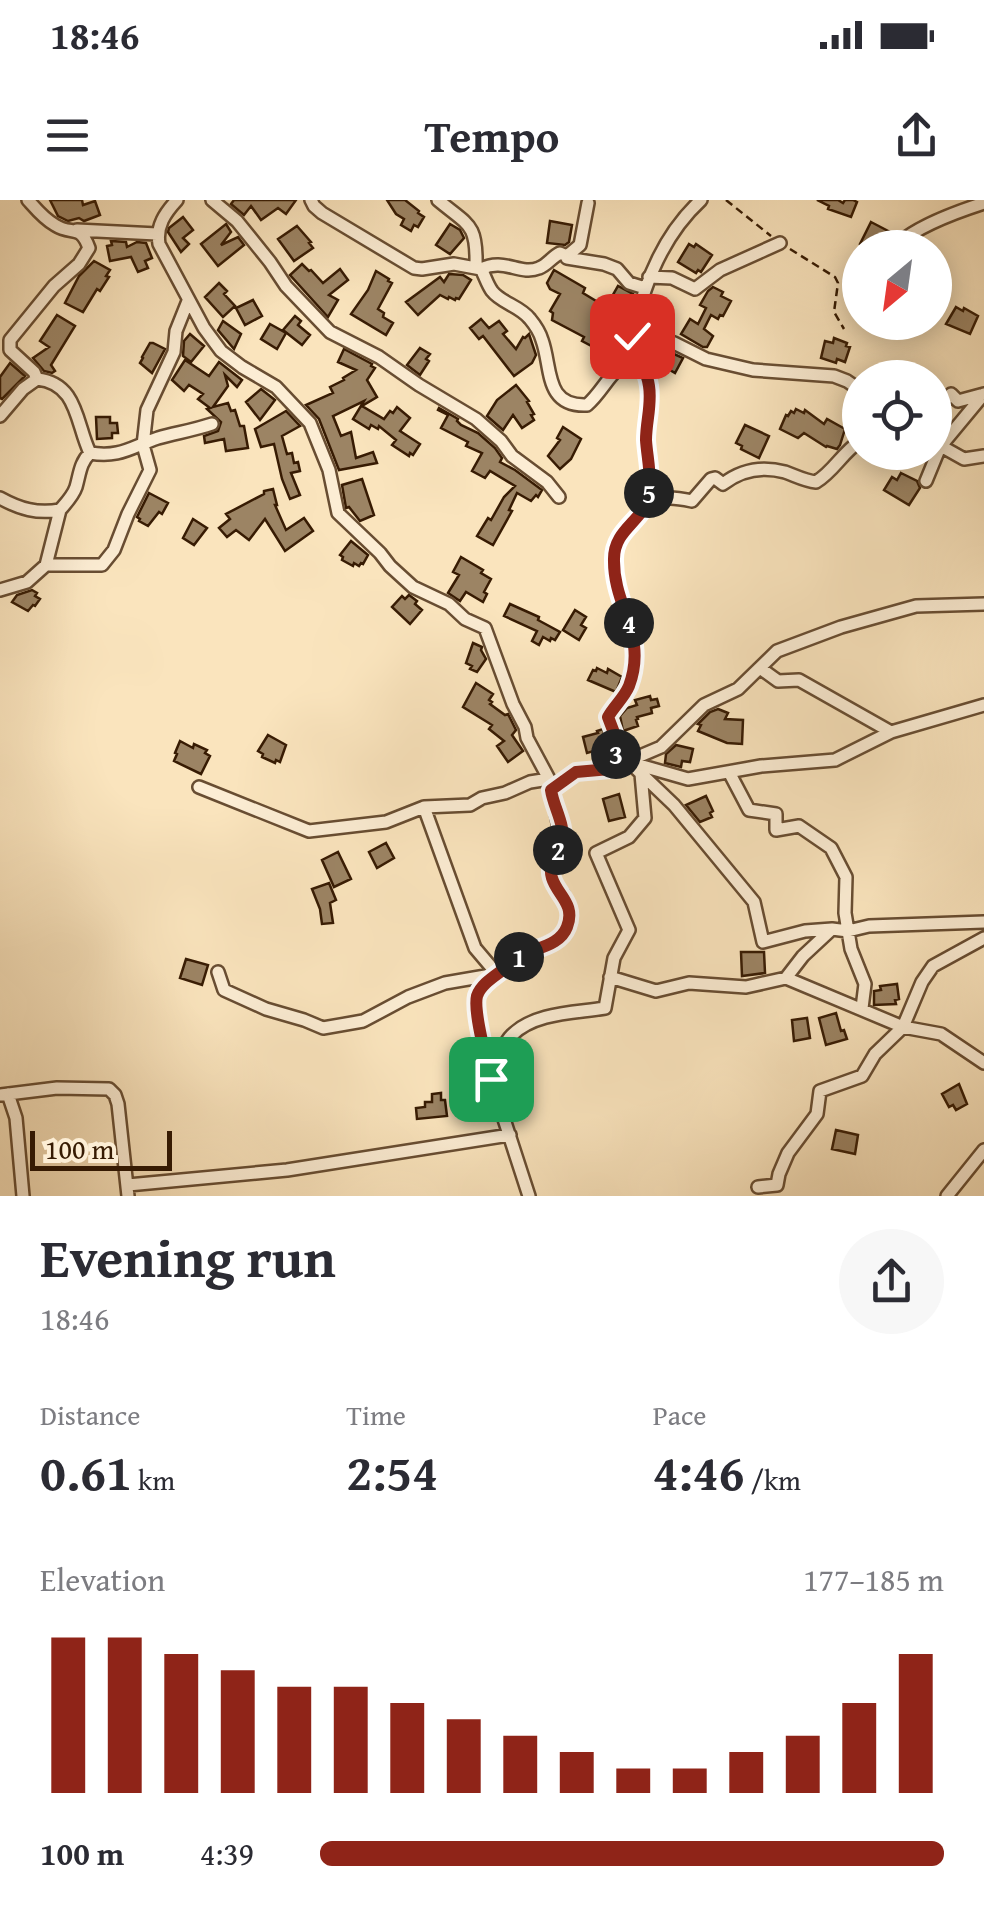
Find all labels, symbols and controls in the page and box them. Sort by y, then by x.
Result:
text: 18:46 [50,7,140,63]
text: Tempo [425,103,560,168]
icon: menu [40,108,95,163]
icon: share [889,108,944,163]
north arrow [842,230,952,340]
map controls [842,230,952,470]
pin [590,294,675,379]
icon: check [605,309,660,364]
button: locate [842,360,952,470]
pin: 5 [624,468,674,518]
text: 5 [642,472,656,513]
pin: 4 [604,598,654,648]
text: 4 [622,602,636,643]
pin: 3 [591,729,641,779]
text: 3 [609,733,623,774]
pin: 2 [533,825,583,875]
text: 2 [551,829,565,870]
pin: 1 [494,932,544,982]
text: 1 [512,936,526,977]
pin [449,1037,534,1122]
icon: arrive [464,1052,519,1107]
scale bar [30,1126,172,1170]
text: 100 m [45,1128,114,1169]
text: Evening run [40,1217,336,1297]
button: share [839,1229,944,1334]
text: 18:46 [40,1295,109,1342]
text: Distance [40,1394,140,1435]
text: Time [346,1394,406,1435]
text: Pace [653,1394,707,1435]
text: 0.61 [40,1435,132,1508]
text: 2:54 [346,1435,438,1508]
text: 4:46 [653,1435,745,1508]
text: km [132,1459,175,1500]
text: /km [745,1459,801,1500]
text: Elevation [40,1556,165,1603]
text: 177–185 m [803,1556,944,1603]
text: 100 m [40,1830,124,1877]
text: 4:39 [200,1830,254,1877]

